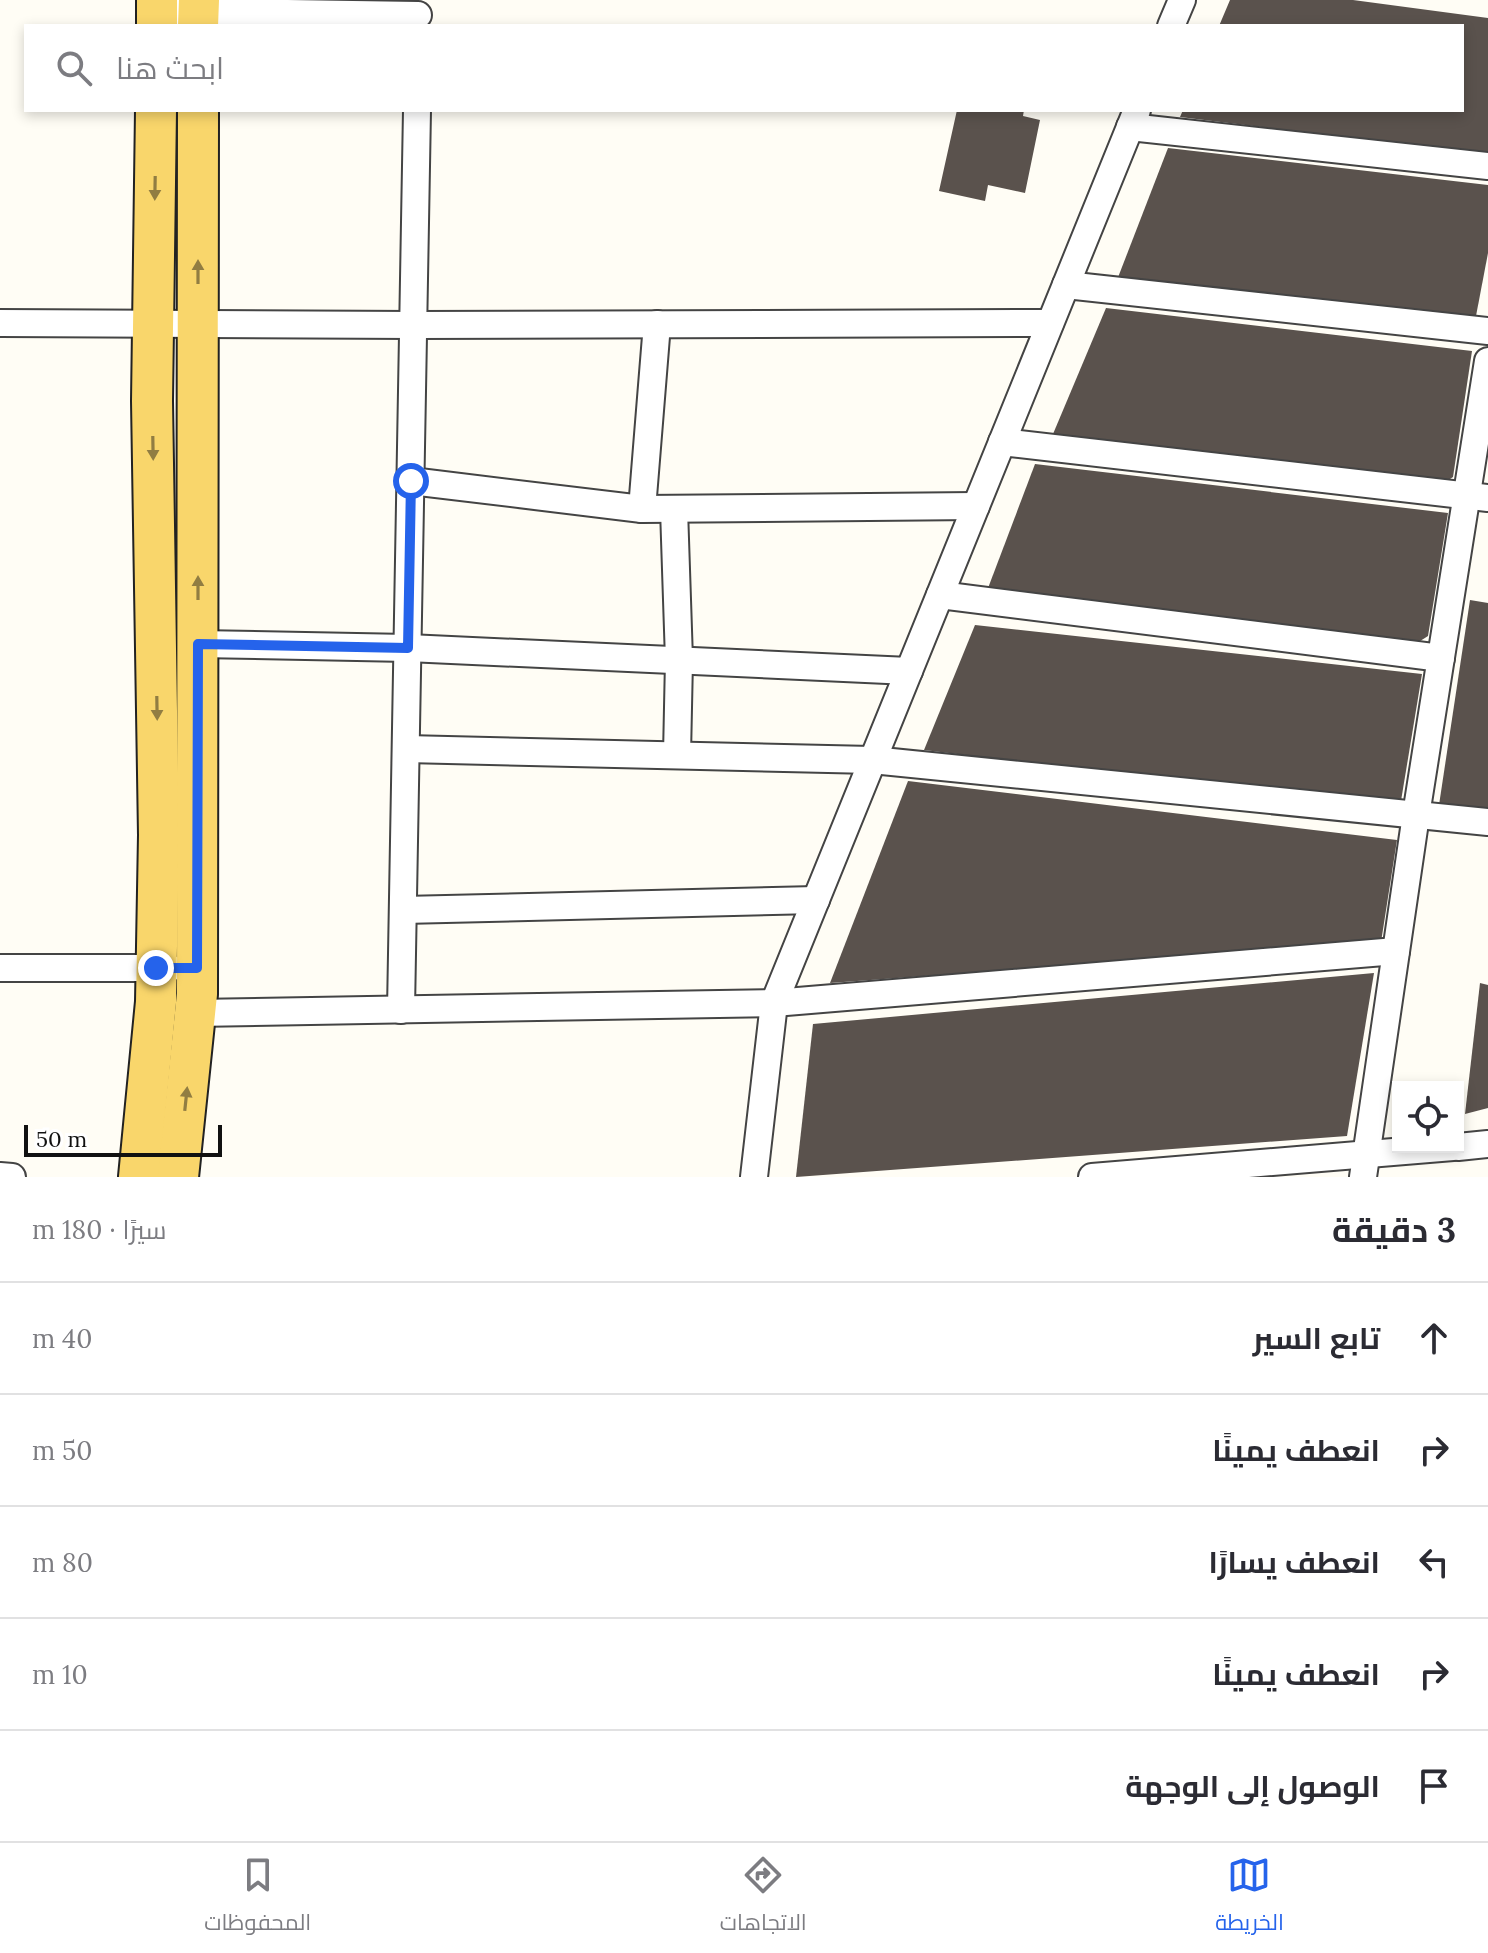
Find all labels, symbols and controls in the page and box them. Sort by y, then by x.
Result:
search box [24,24,1464,112]
icon: search [52,46,96,90]
text: ابحث هنا [116,49,224,87]
one-way arrow [149,176,161,201]
one-way arrow [192,259,204,284]
one-way arrow [147,436,159,461]
route start [393,463,429,499]
one-way arrow [192,575,204,600]
one-way arrow [151,696,163,721]
route end [138,950,174,986]
map controls [1392,1081,1464,1153]
button: locate [1392,1081,1464,1153]
one-way arrow [179,1086,192,1111]
scale bar [24,1121,222,1157]
text: 50 m [36,1125,87,1153]
text: 3 دقيقة [1332,1208,1456,1251]
text: سيرًا · 180 m [32,1213,166,1246]
icon: ahead [1412,1316,1456,1360]
text: تابع السير [1253,1319,1380,1357]
text: 40 m [32,1322,92,1355]
icon: right [1412,1428,1456,1472]
text: انعطف يمينًا [1212,1431,1380,1469]
text: 50 m [32,1434,92,1467]
icon: left [1412,1540,1456,1584]
text: انعطف يسارًا [1208,1543,1380,1581]
text: 80 m [32,1546,93,1579]
icon: right [1412,1652,1456,1696]
text: انعطف يمينًا [1212,1655,1380,1693]
text: 10 m [32,1658,88,1691]
icon: arrive [1412,1764,1456,1808]
text: الوصول إلى الوجهة [1125,1767,1380,1805]
tab: المحفوظات [204,1853,311,1943]
tab: الاتجاهات [720,1853,807,1943]
tab: الخريطة [1215,1853,1284,1943]

